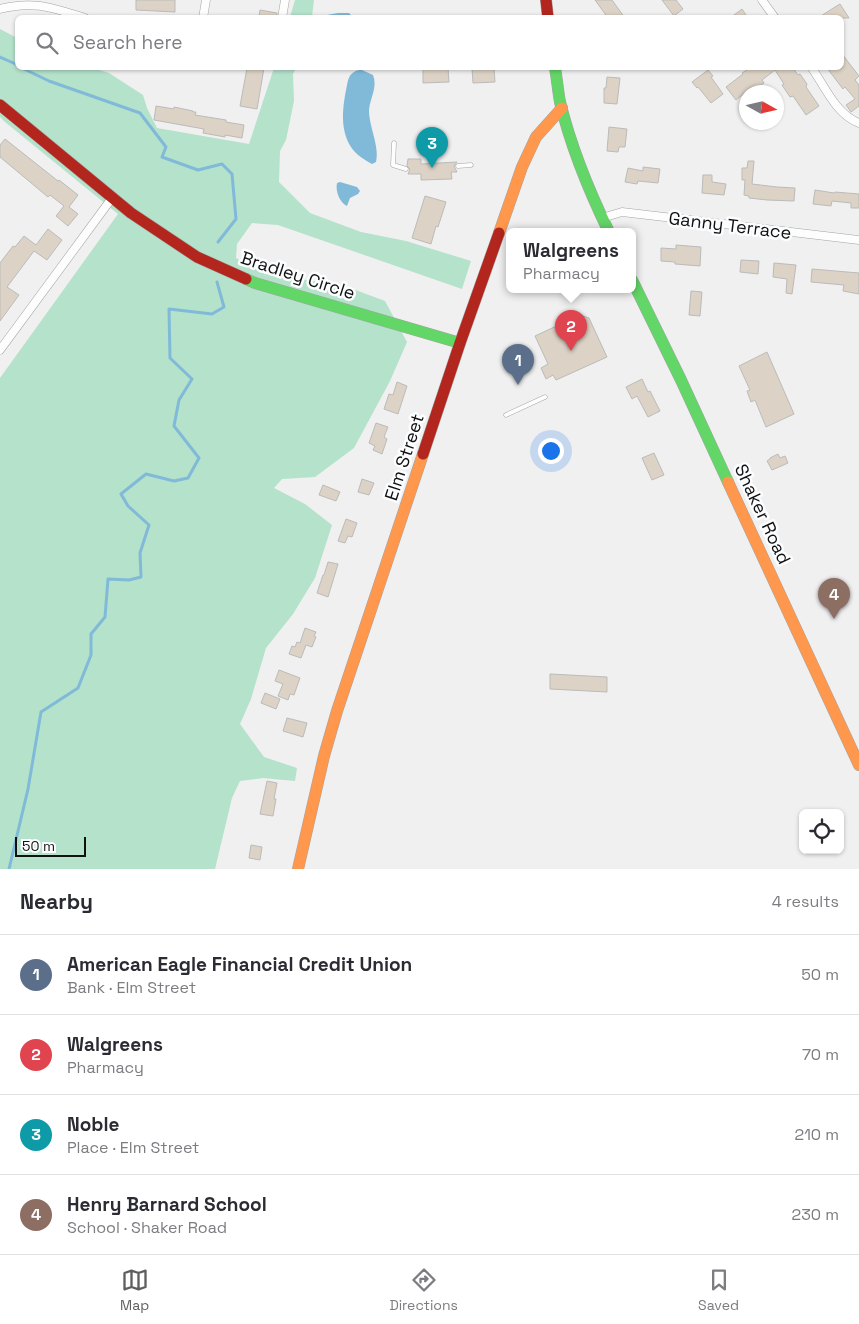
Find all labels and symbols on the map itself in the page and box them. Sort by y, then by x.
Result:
north arrow [739,85,784,130]
pin: 3 [416,127,448,168]
street label: Ganny Terrace [667,206,793,244]
street label: Bradley Circle [238,246,358,304]
pin: 2 [555,310,587,351]
pin: 1 [502,344,534,385]
street label: Elm Street [379,411,429,503]
your location [538,438,564,464]
street label: Shaker Road [730,460,796,568]
pin: 4 [818,578,850,619]
scale bar [15,834,86,857]

